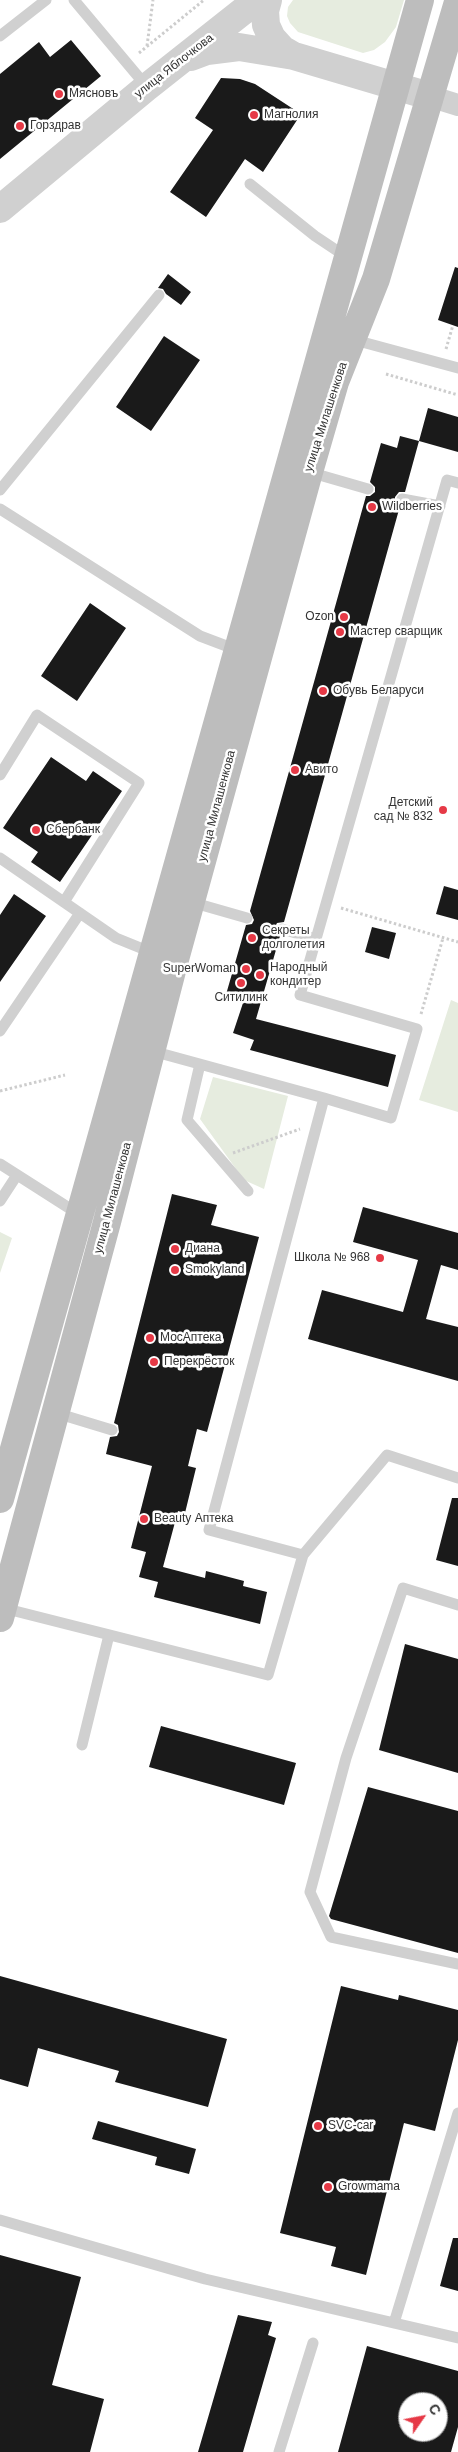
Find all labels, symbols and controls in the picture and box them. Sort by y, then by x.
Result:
street label: улица Яблочкова [132,31,216,101]
place label: Мясновъ [69,87,118,101]
marker: Мясновъ [53,88,65,100]
place label: Магнолия [264,108,318,122]
marker: Магнолия [248,109,260,121]
place label: Горздрав [30,119,81,133]
marker: Горздрав [14,120,26,132]
street label: улица Милашенкова [301,360,351,474]
place label: Wildberries [382,500,442,514]
marker: Wildberries [366,501,378,513]
place label: Ozon [305,610,334,624]
marker: Ozon [338,611,350,623]
place label: Мастер сварщик [350,625,442,639]
marker: Мастер сварщик [334,626,346,638]
place label: Обувь Беларуси [333,684,424,698]
marker: Обувь Беларуси [317,685,329,697]
street label: улица Милашенкова [195,749,239,863]
place label: Авито [305,763,338,777]
marker: Авито [289,764,301,776]
place label: Детский сад № 832 [374,796,433,824]
marker: Детский сад № 832 [437,804,449,816]
place label: Сбербанк [46,823,100,837]
marker: Сбербанк [30,824,42,836]
place label: Секреты долголетия [262,924,325,952]
marker: Секреты долголетия [246,932,258,944]
place label: Народный кондитер [270,961,327,989]
place label: SuperWoman [163,962,236,976]
marker: SuperWoman [240,963,252,975]
marker: Народный кондитер [254,969,266,981]
marker: Ситилинк [235,977,247,989]
place label: Ситилинк [214,991,268,1005]
street label: улица Милашенкова [91,1141,135,1255]
place label: Диана [185,1242,220,1256]
marker: Диана [169,1243,181,1255]
place label: Школа № 968 [294,1251,370,1265]
marker: Школа № 968 [374,1252,386,1264]
place label: Smokyland [185,1263,244,1277]
marker: Smokyland [169,1264,181,1276]
place label: МосАптека [160,1331,222,1345]
marker: МосАптека [144,1332,156,1344]
place label: Перекрёсток [164,1355,235,1369]
marker: Перекрёсток [148,1356,160,1368]
place label: Beauty Аптека [154,1512,233,1526]
marker: Beauty Аптека [138,1513,150,1525]
place label: SVC-car [328,2119,373,2133]
marker: SVC-car [312,2120,324,2132]
place label: Growmama [338,2180,400,2194]
marker: Growmama [322,2181,334,2193]
north arrow [398,2392,448,2442]
text: С [425,2401,444,2418]

